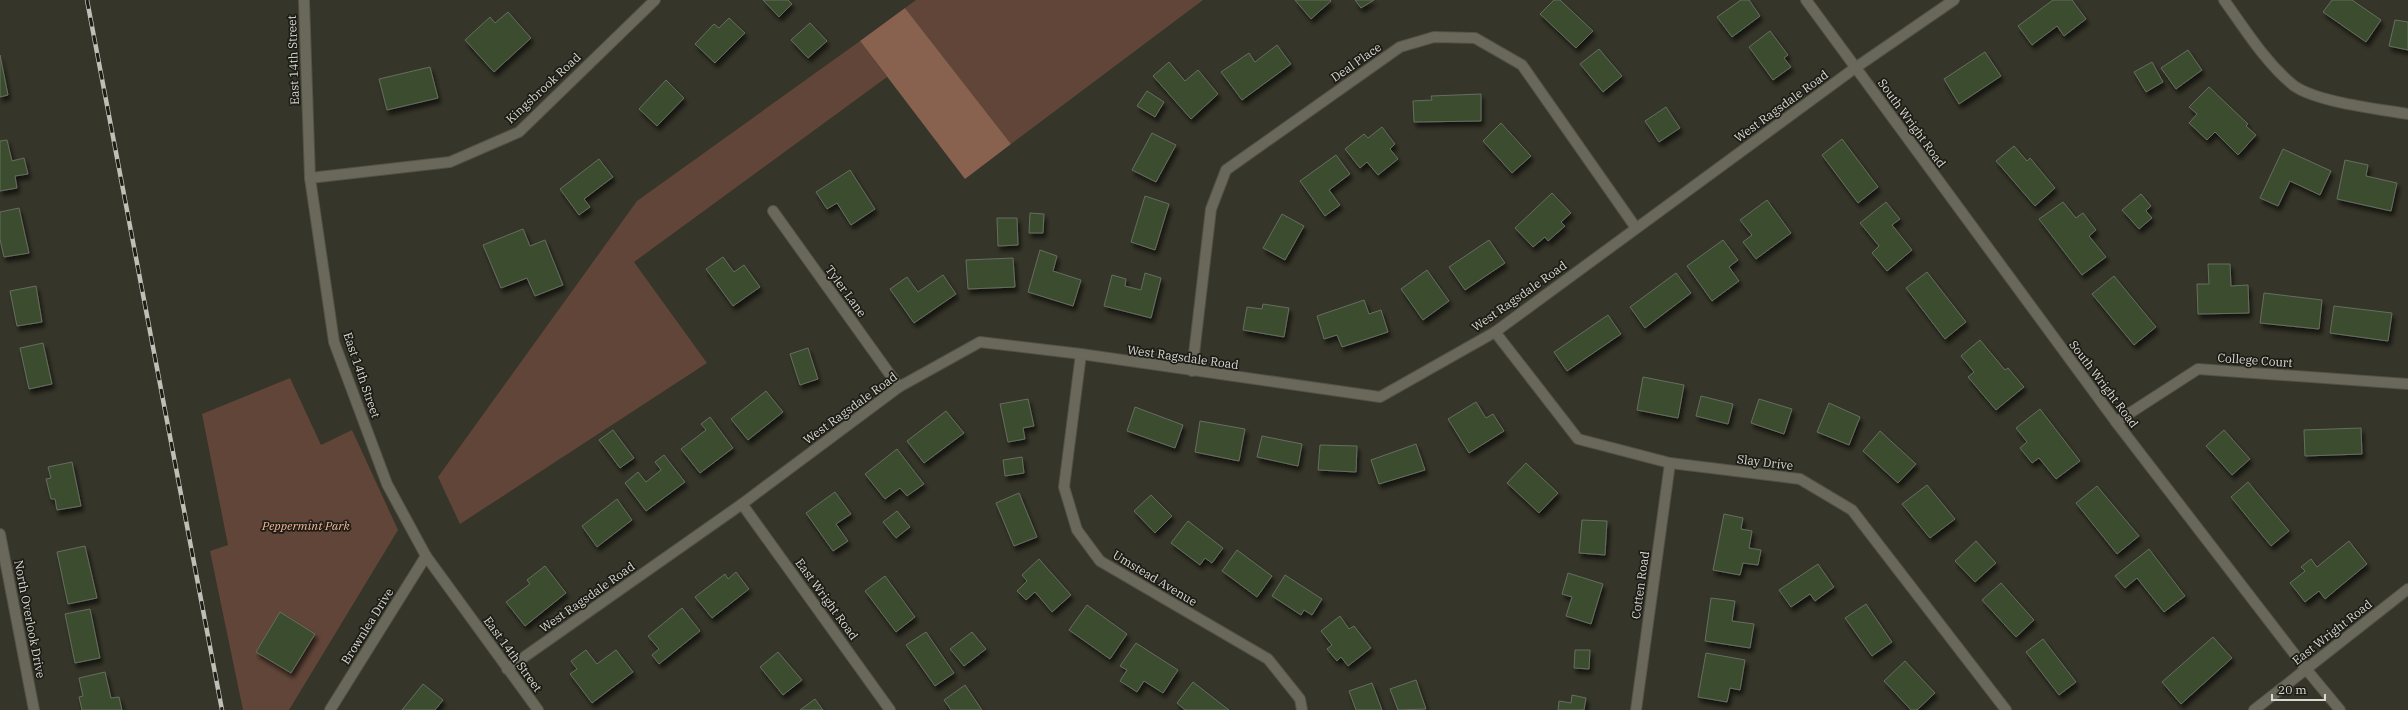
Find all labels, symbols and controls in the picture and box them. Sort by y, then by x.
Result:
street label: East 14th Street [284,15,302,105]
street label: Deal Place [1328,39,1384,85]
street label: Kingsbrook Road [502,49,584,127]
street label: West Ragsdale Road [1731,67,1831,145]
street label: South Wright Road [1875,76,1949,170]
street label: West Ragsdale Road [1469,258,1569,334]
street label: Tyler Lane [822,262,870,320]
street label: East 14th Street [340,330,384,420]
street label: South Wright Road [2066,337,2142,431]
street label: West Ragsdale Road [1126,342,1240,372]
street label: College Court [2217,350,2293,370]
street label: West Ragsdale Road [800,369,900,447]
street label: Slay Drive [1736,451,1794,473]
park label: Peppermint Park [261,518,351,533]
street label: Umstead Avenue [1110,547,1200,609]
street label: Cotten Road [1628,550,1652,620]
street label: East Wright Road [792,555,862,643]
street label: North Overlook Drive [11,559,49,679]
street label: West Ragsdale Road [537,559,637,635]
street label: Brownlea Drive [338,585,396,667]
street label: East Wright Road [2289,596,2375,668]
street label: East 14th Street [481,613,545,695]
scale bar [2272,676,2325,702]
text: 20 m [2278,682,2307,697]

